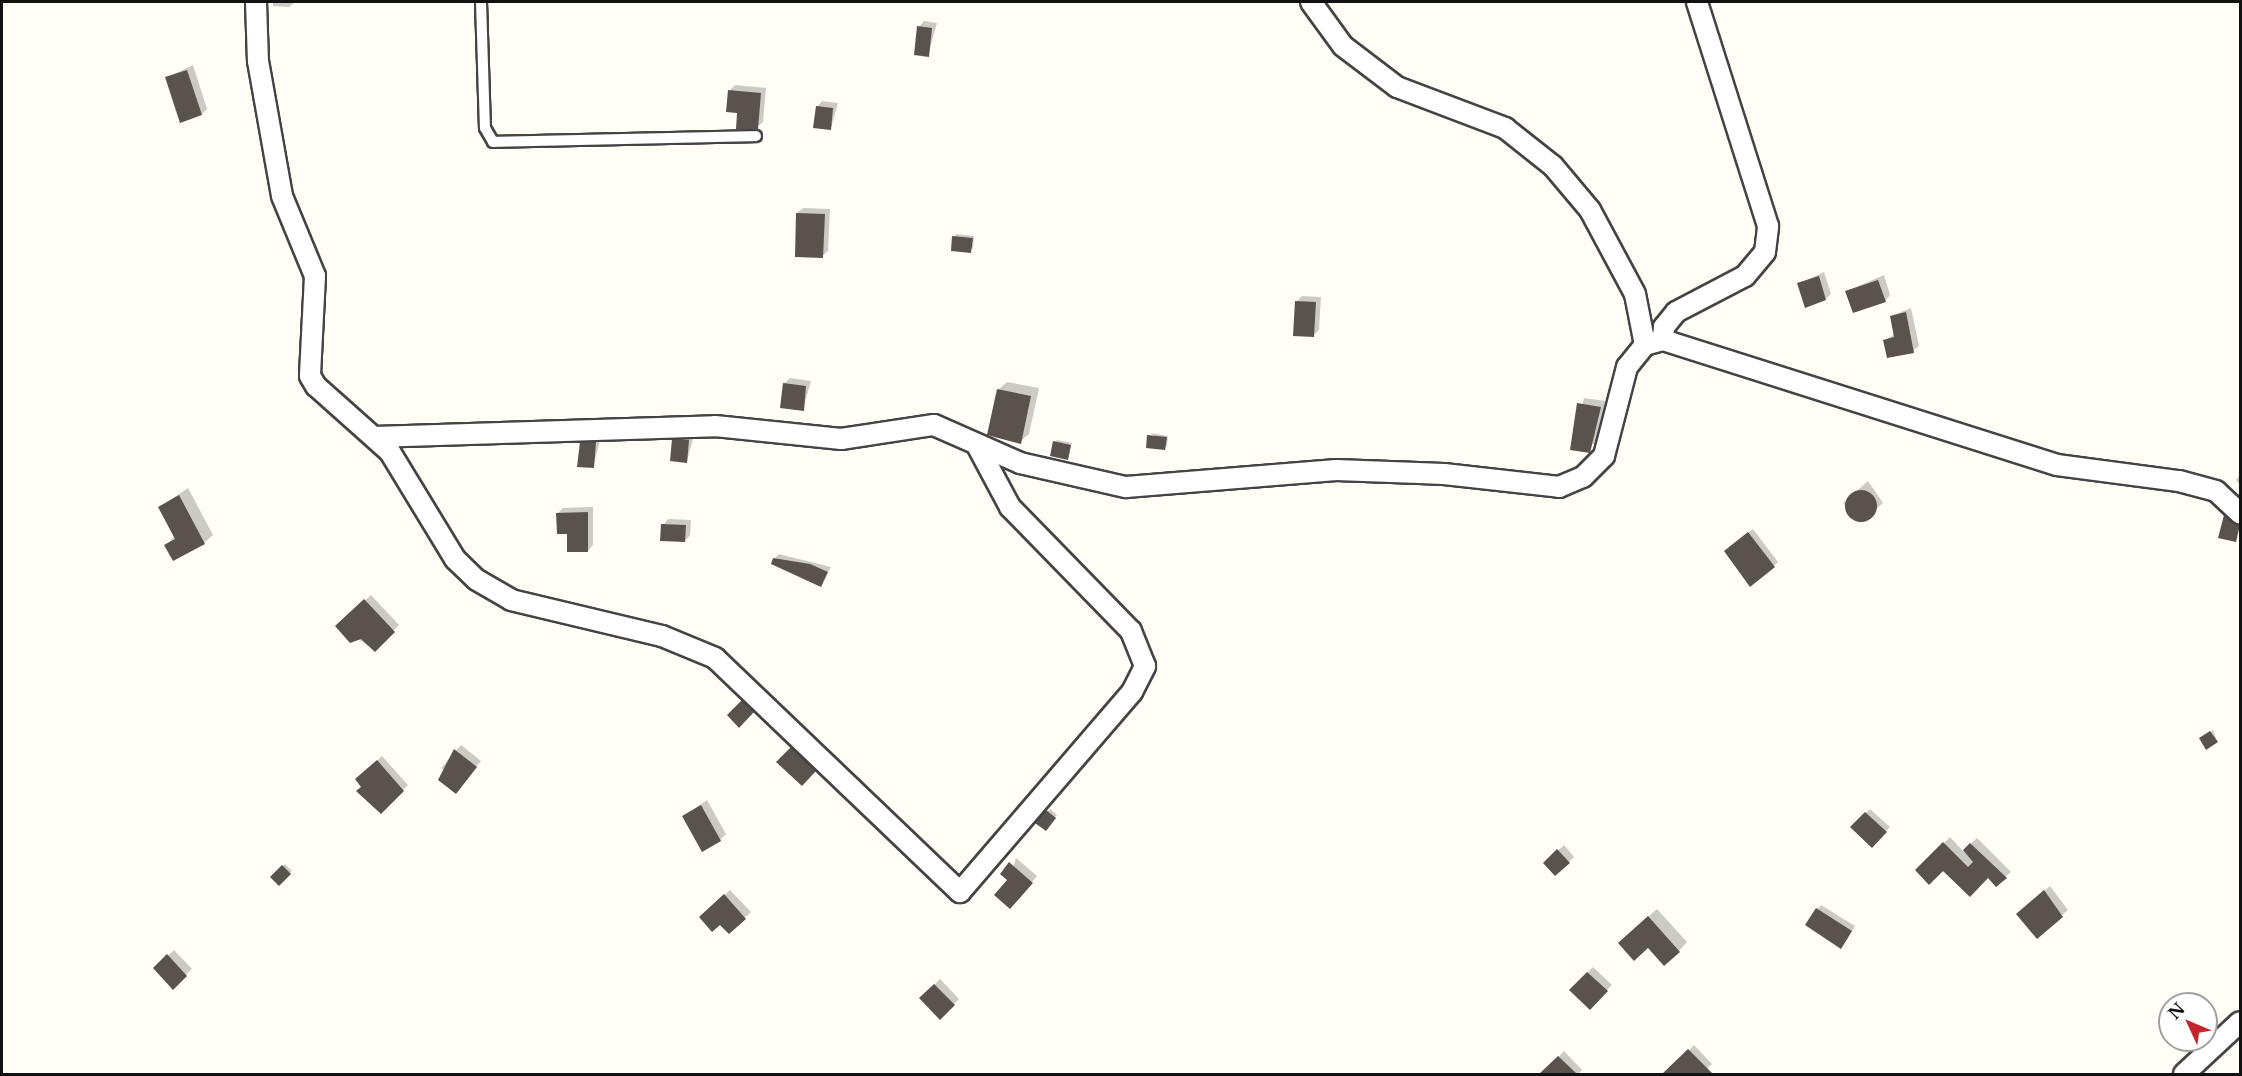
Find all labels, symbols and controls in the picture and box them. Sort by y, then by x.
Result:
north arrow [2158,992,2218,1052]
text: N [2164,999,2189,1023]

